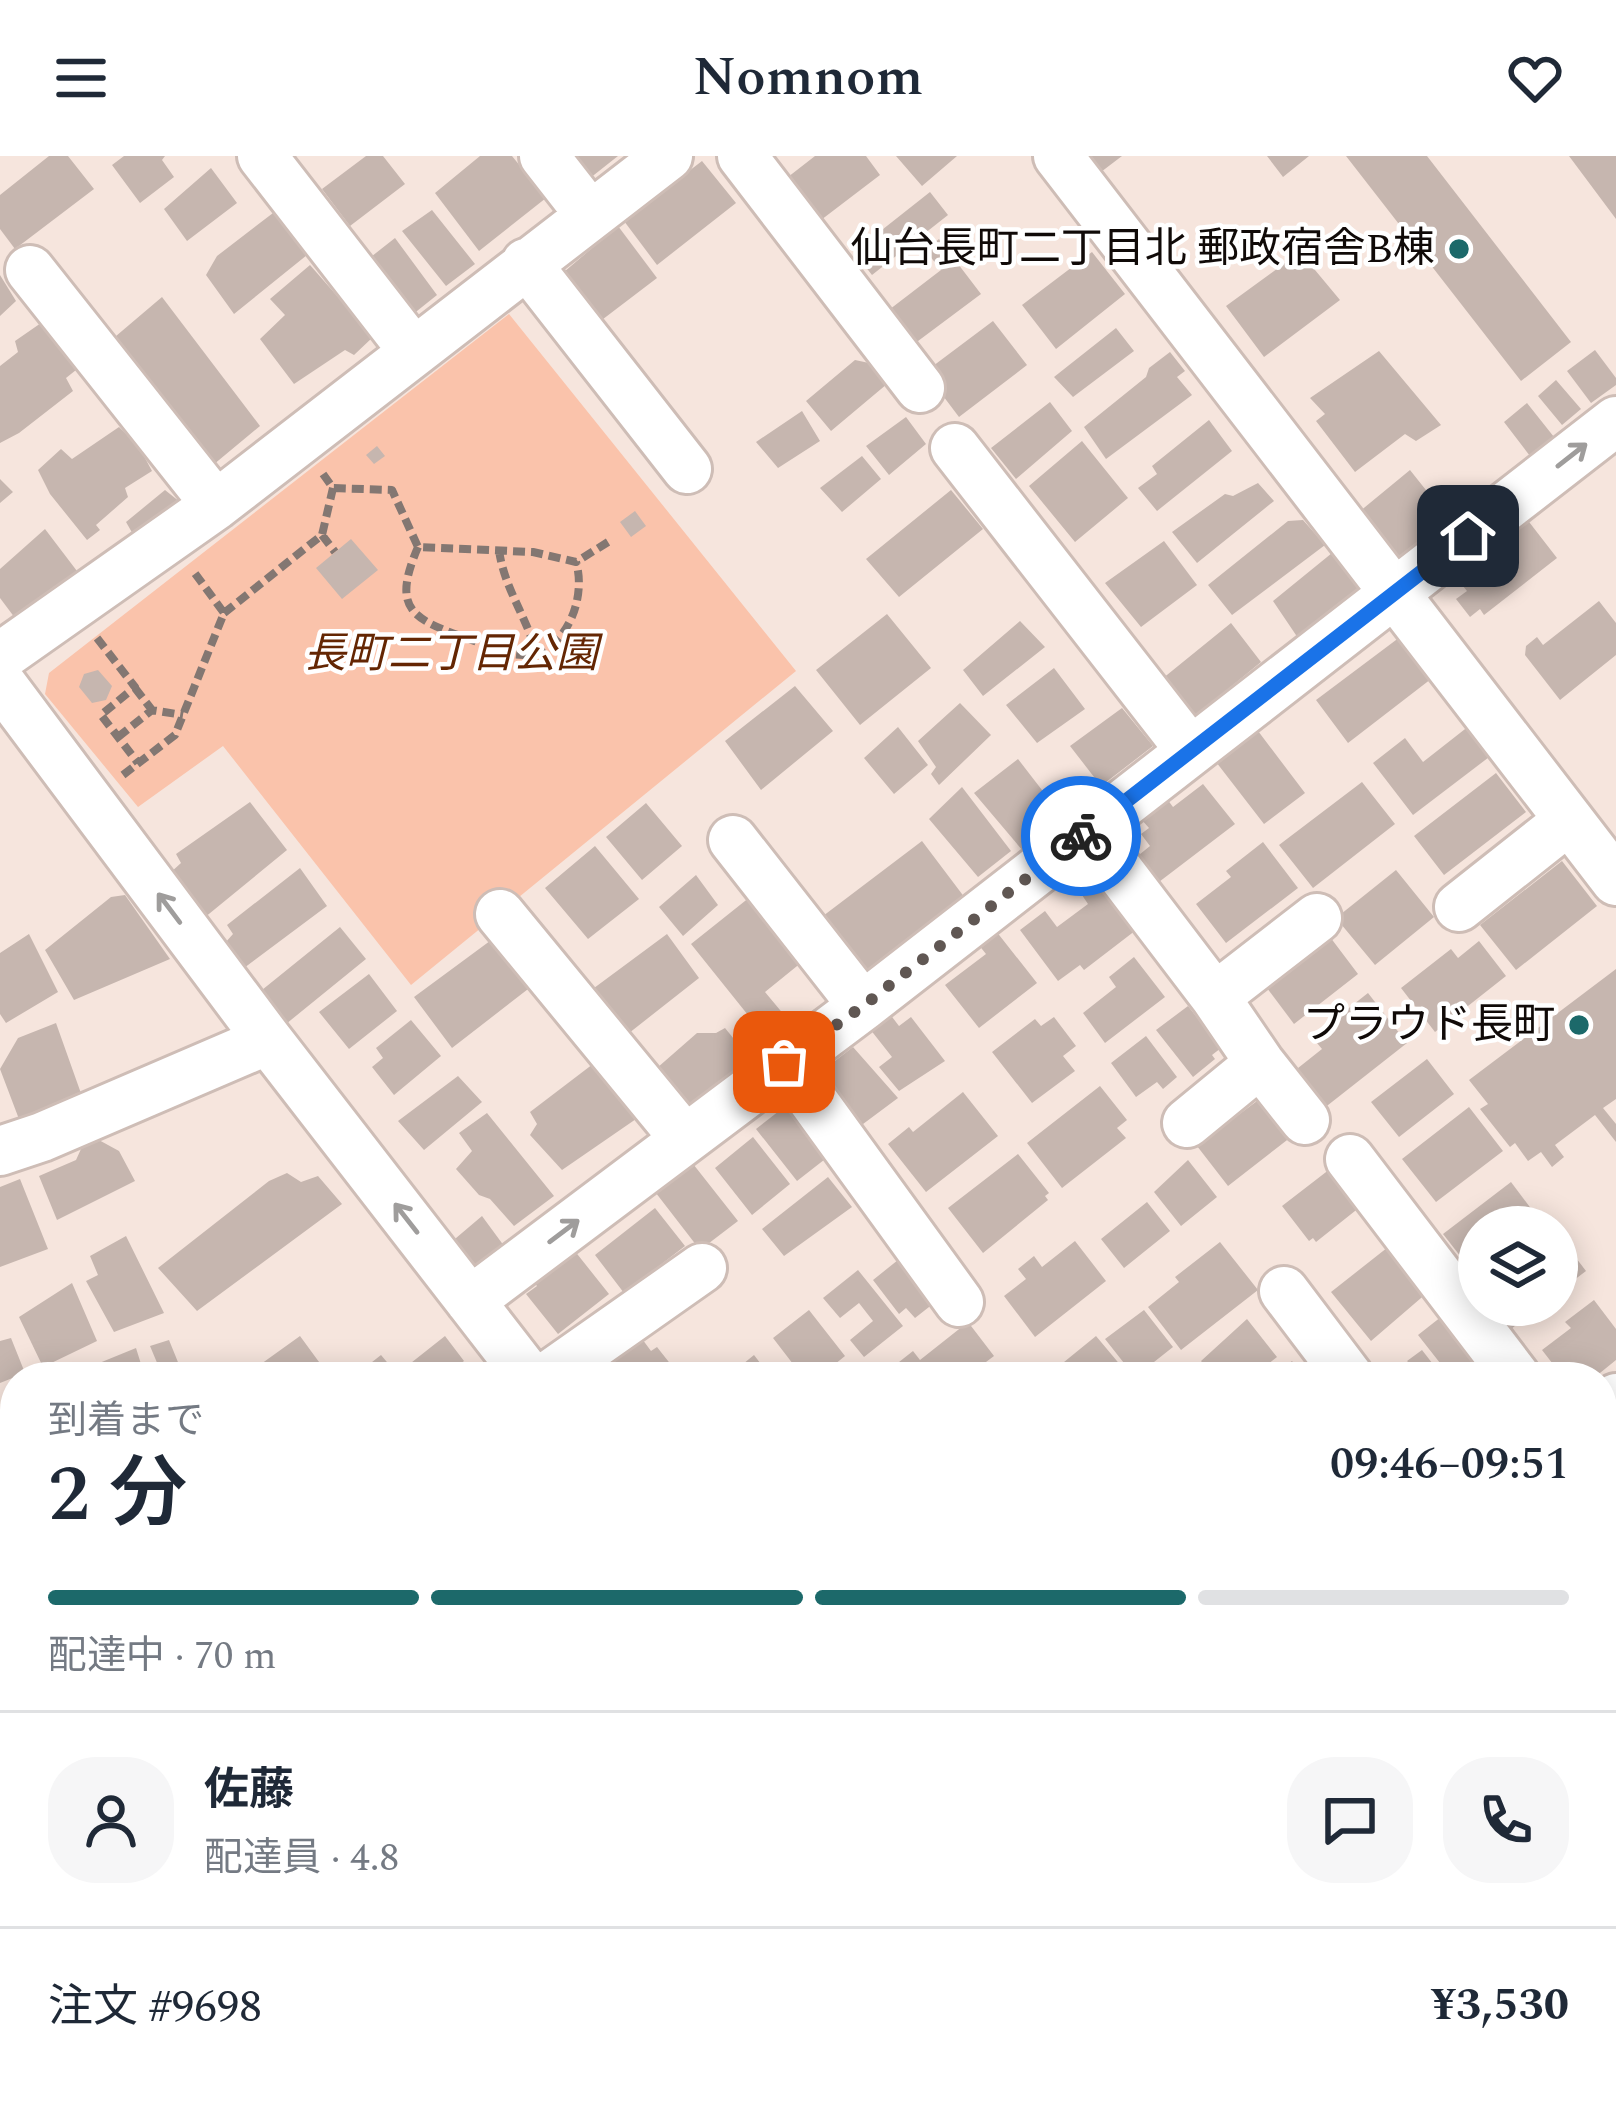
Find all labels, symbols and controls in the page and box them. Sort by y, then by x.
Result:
text: Nomnom [693,37,923,119]
icon: menu [48,45,114,111]
icon: heart [1502,45,1568,111]
place label: 仙台長町二丁目北 郵政宿舎B棟 [851,218,1435,281]
marker: 仙台長町二丁目北 郵政宿舎B棟 [1446,236,1472,262]
one-way arrow [1555,443,1588,468]
pin [1417,485,1519,587]
icon: home [1435,503,1501,569]
park label: 長町二丁目公園 [304,623,603,686]
courier [1021,776,1141,896]
icon: bike [1048,803,1114,869]
one-way arrow [157,892,183,925]
place label: プラウド長町 [1303,994,1555,1057]
pin [733,1011,835,1113]
marker: プラウド長町 [1566,1012,1592,1038]
icon: bag [751,1029,817,1095]
one-way arrow [393,1203,420,1235]
map controls [1458,1206,1578,1326]
button: layers [1458,1206,1578,1326]
one-way arrow [547,1218,580,1244]
text: 到着まで [48,1392,204,1451]
text: 09:46–09:51 [1330,1430,1569,1499]
text: 2 分 [48,1436,187,1555]
text: 配達中 · 70 m [48,1627,277,1686]
text: 佐藤 [204,1756,294,1825]
button: person [48,1757,174,1883]
button: chat [1287,1757,1413,1883]
button: phone [1443,1757,1569,1883]
text: 配達員 · 4.8 [204,1829,399,1888]
text: ¥3,530 [1431,1971,1569,2040]
text: 注文 #9698 [48,1973,262,2042]

